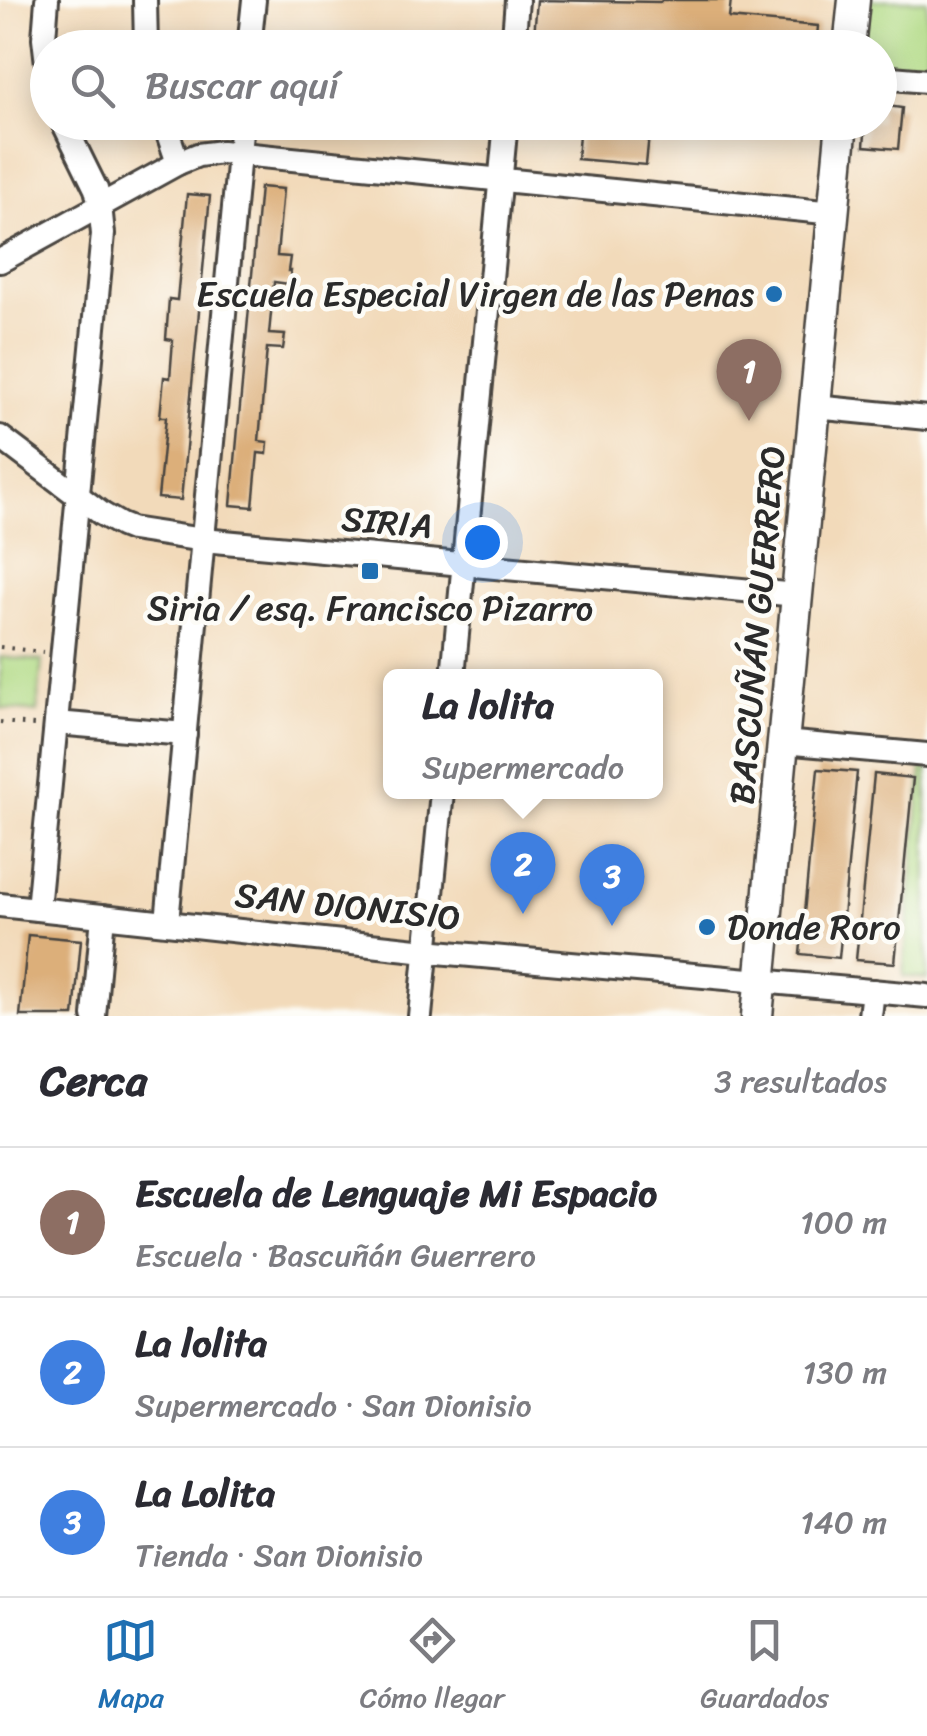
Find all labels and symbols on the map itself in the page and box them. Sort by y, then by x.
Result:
place label: Escuela Especial Virgen de las Penas [196,263,755,325]
marker: Escuela Especial Virgen de las Penas [763,283,785,305]
pin: 1 [716,338,782,421]
street label: BASCUÑÁN GUERRERO [710,443,804,807]
street label: SIRIA [339,487,435,557]
your location [457,517,508,568]
marker: Siria / esq. Francisco Pizarro [359,560,381,582]
place label: Siria / esq. Francisco Pizarro [147,577,593,639]
pin: 2 [490,832,556,914]
pin: 3 [580,844,644,926]
street label: SAN DIONISIO [232,863,464,949]
place label: Donde Roro [727,896,901,958]
marker: Donde Roro [696,916,718,938]

